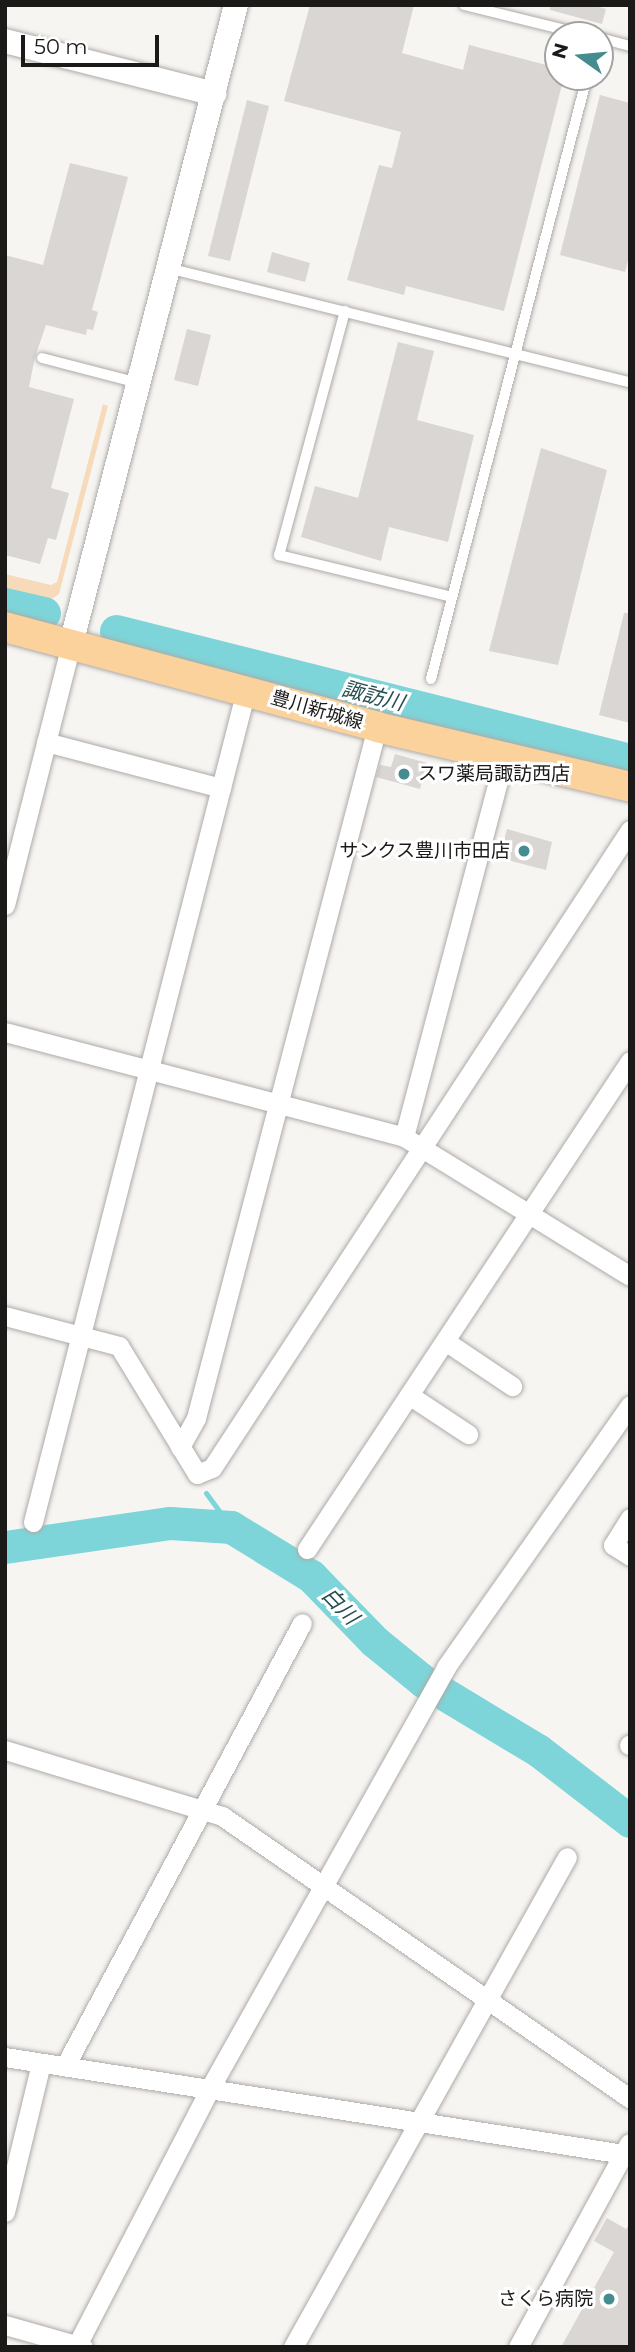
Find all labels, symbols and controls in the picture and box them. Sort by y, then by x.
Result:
scale bar [24,21,163,65]
north arrow [544,21,614,91]
text: 50 m [34,34,88,59]
text: N [547,41,573,61]
water label: 諏訪川 [339,676,407,716]
street label: 豊川新城線 [268,686,366,734]
place label: スワ薬局諏訪西店 [418,763,570,785]
marker: スワ薬局諏訪西店 [396,766,412,782]
place label: サンクス豊川市田店 [339,840,510,862]
marker: サンクス豊川市田店 [516,843,532,859]
water label: 白川 [316,1582,364,1630]
place label: さくら病院 [498,2288,593,2310]
marker: さくら病院 [599,2289,619,2309]

